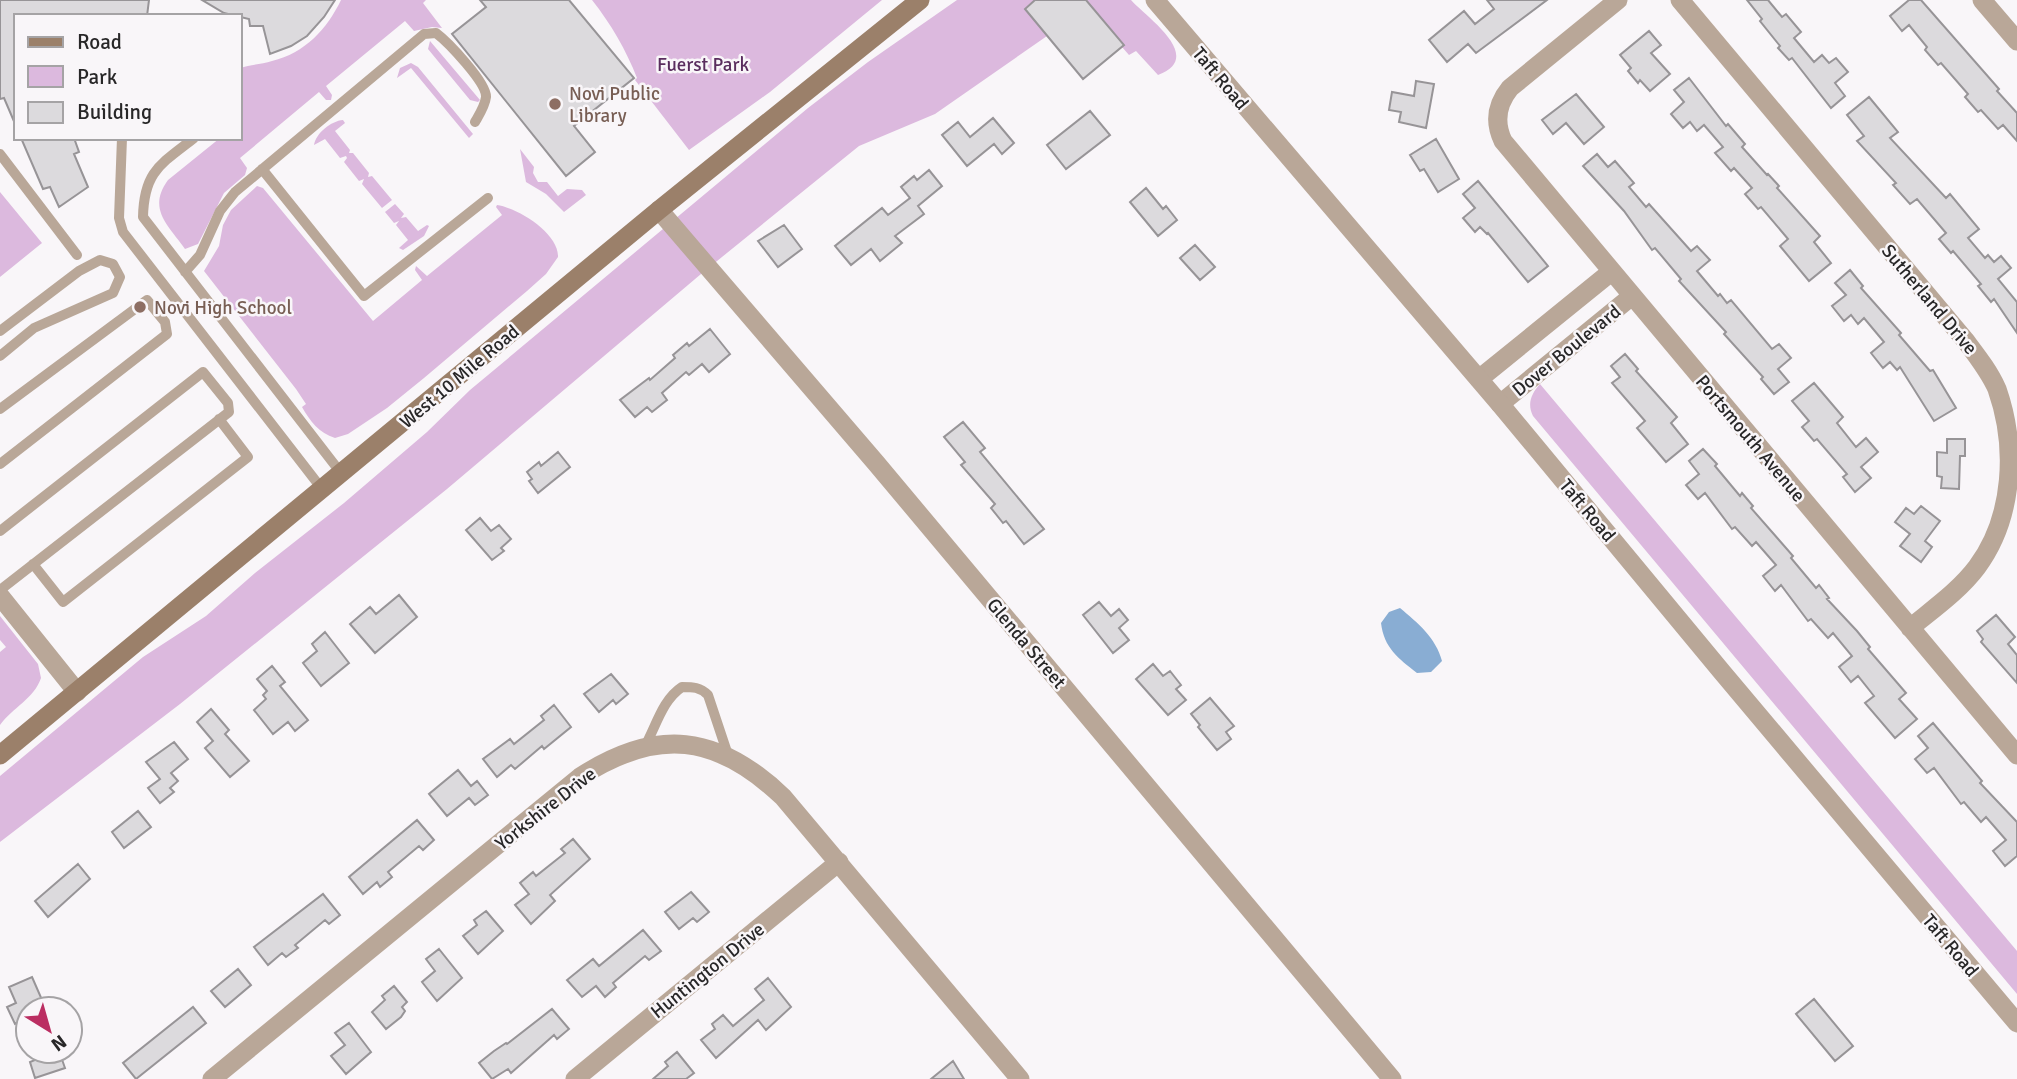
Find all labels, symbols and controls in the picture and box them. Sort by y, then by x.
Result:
legend [14,14,242,140]
text: Road [77,29,122,55]
street label: Taft Road [1187,42,1253,115]
park label: Fuerst Park [657,53,749,77]
text: Park [77,64,118,90]
place label: Novi Public Library [569,82,660,128]
marker: Novi Public Library [547,96,563,112]
text: Building [77,99,152,125]
street label: Sutherland Drive [1876,240,1982,360]
place label: Novi High School [154,296,292,320]
marker: Novi High School [132,299,148,315]
street label: Dover Boulevard [1508,300,1626,402]
street label: West 10 Mile Road [395,320,524,434]
street label: Portsmouth Avenue [1690,370,1810,507]
street label: Taft Road [1554,474,1620,547]
street label: Glenda Street [981,593,1071,694]
street label: Yorkshire Drive [490,762,601,856]
street label: Taft Road [1917,909,1983,982]
street label: Huntington Drive [646,918,769,1024]
north arrow [14,995,84,1065]
text: N [46,1029,71,1056]

